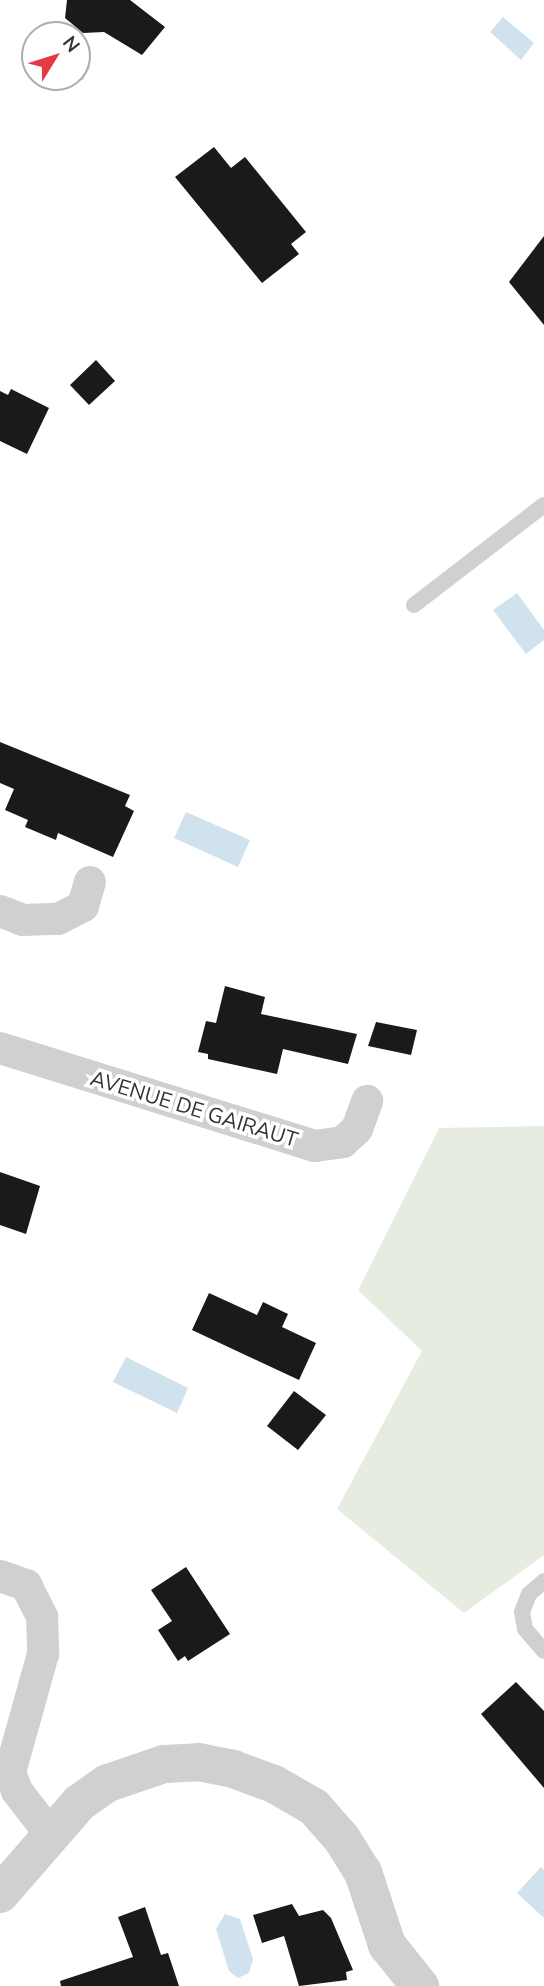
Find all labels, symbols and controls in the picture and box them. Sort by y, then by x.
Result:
north arrow [21,21,91,91]
text: N [56,31,86,58]
street label: AVENUE DE GAIRAUT [87,1065,301,1153]

